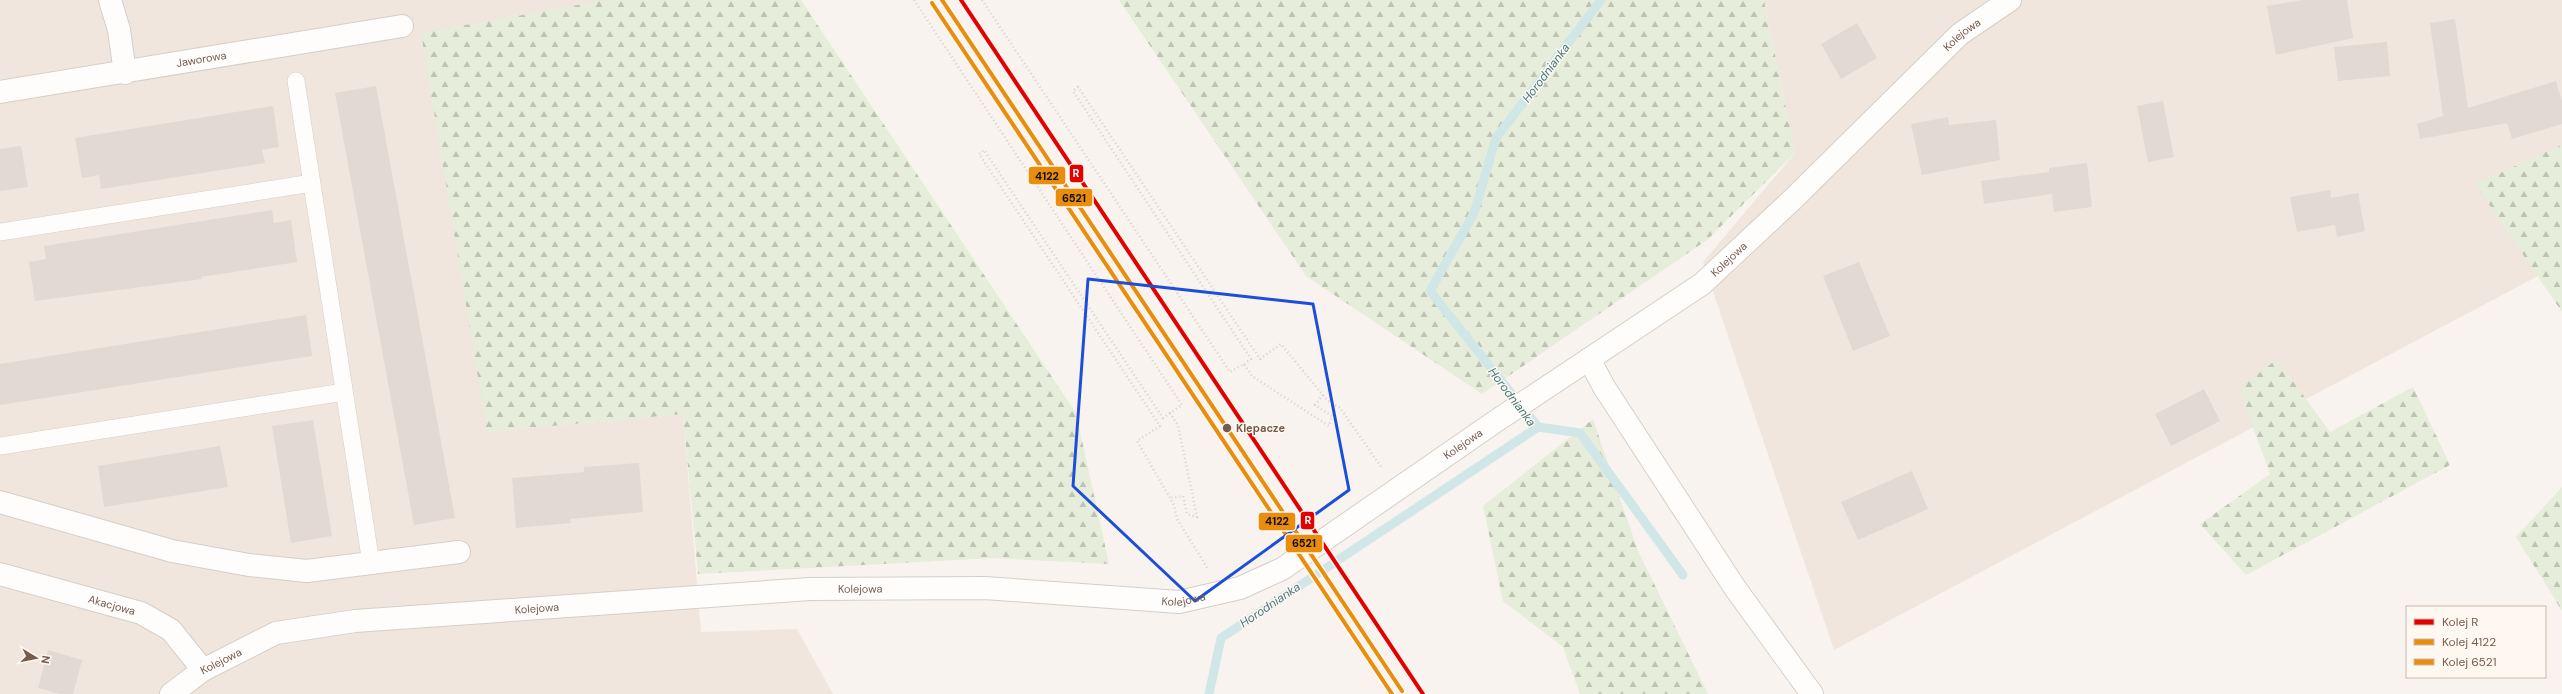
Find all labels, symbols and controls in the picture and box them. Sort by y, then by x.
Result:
street label: Kolejowa [1940,15,1983,54]
water label: Horodnianka [1519,40,1574,106]
street label: Jaworowa [175,48,227,70]
line badge: R [1069,164,1084,183]
line badge: 4122 [1028,166,1066,185]
text: R [1073,166,1080,180]
text: 4122 [1035,169,1059,183]
line badge: 6521 [1055,188,1093,207]
text: 6521 [1062,191,1086,205]
street label: Kolejowa [1708,239,1750,279]
water label: Horodnianka [1485,364,1540,430]
place label: Klepacze [1236,421,1285,435]
marker: Klepacze [1221,422,1233,434]
street label: Kolejowa [1441,425,1485,462]
line badge: R [1300,511,1315,530]
line badge: 4122 [1258,512,1296,531]
text: R [1305,513,1312,527]
text: 4122 [1265,514,1289,528]
line badge: 6521 [1285,534,1323,553]
text: 6521 [1292,536,1316,550]
water label: Horodnianka [1237,579,1304,631]
street label: Kolejowa [838,582,882,596]
street label: Kolejowa [1161,589,1207,609]
street label: Akacjowa [87,592,137,618]
street label: Kolejowa [514,600,560,617]
legend [2406,606,2546,678]
text: Kolej R [2442,614,2478,630]
text: Kolej 4122 [2442,634,2496,650]
north arrow [16,638,56,678]
street label: Kolejowa [198,645,244,677]
text: Kolej 6521 [2442,654,2496,670]
text: N [38,655,53,665]

